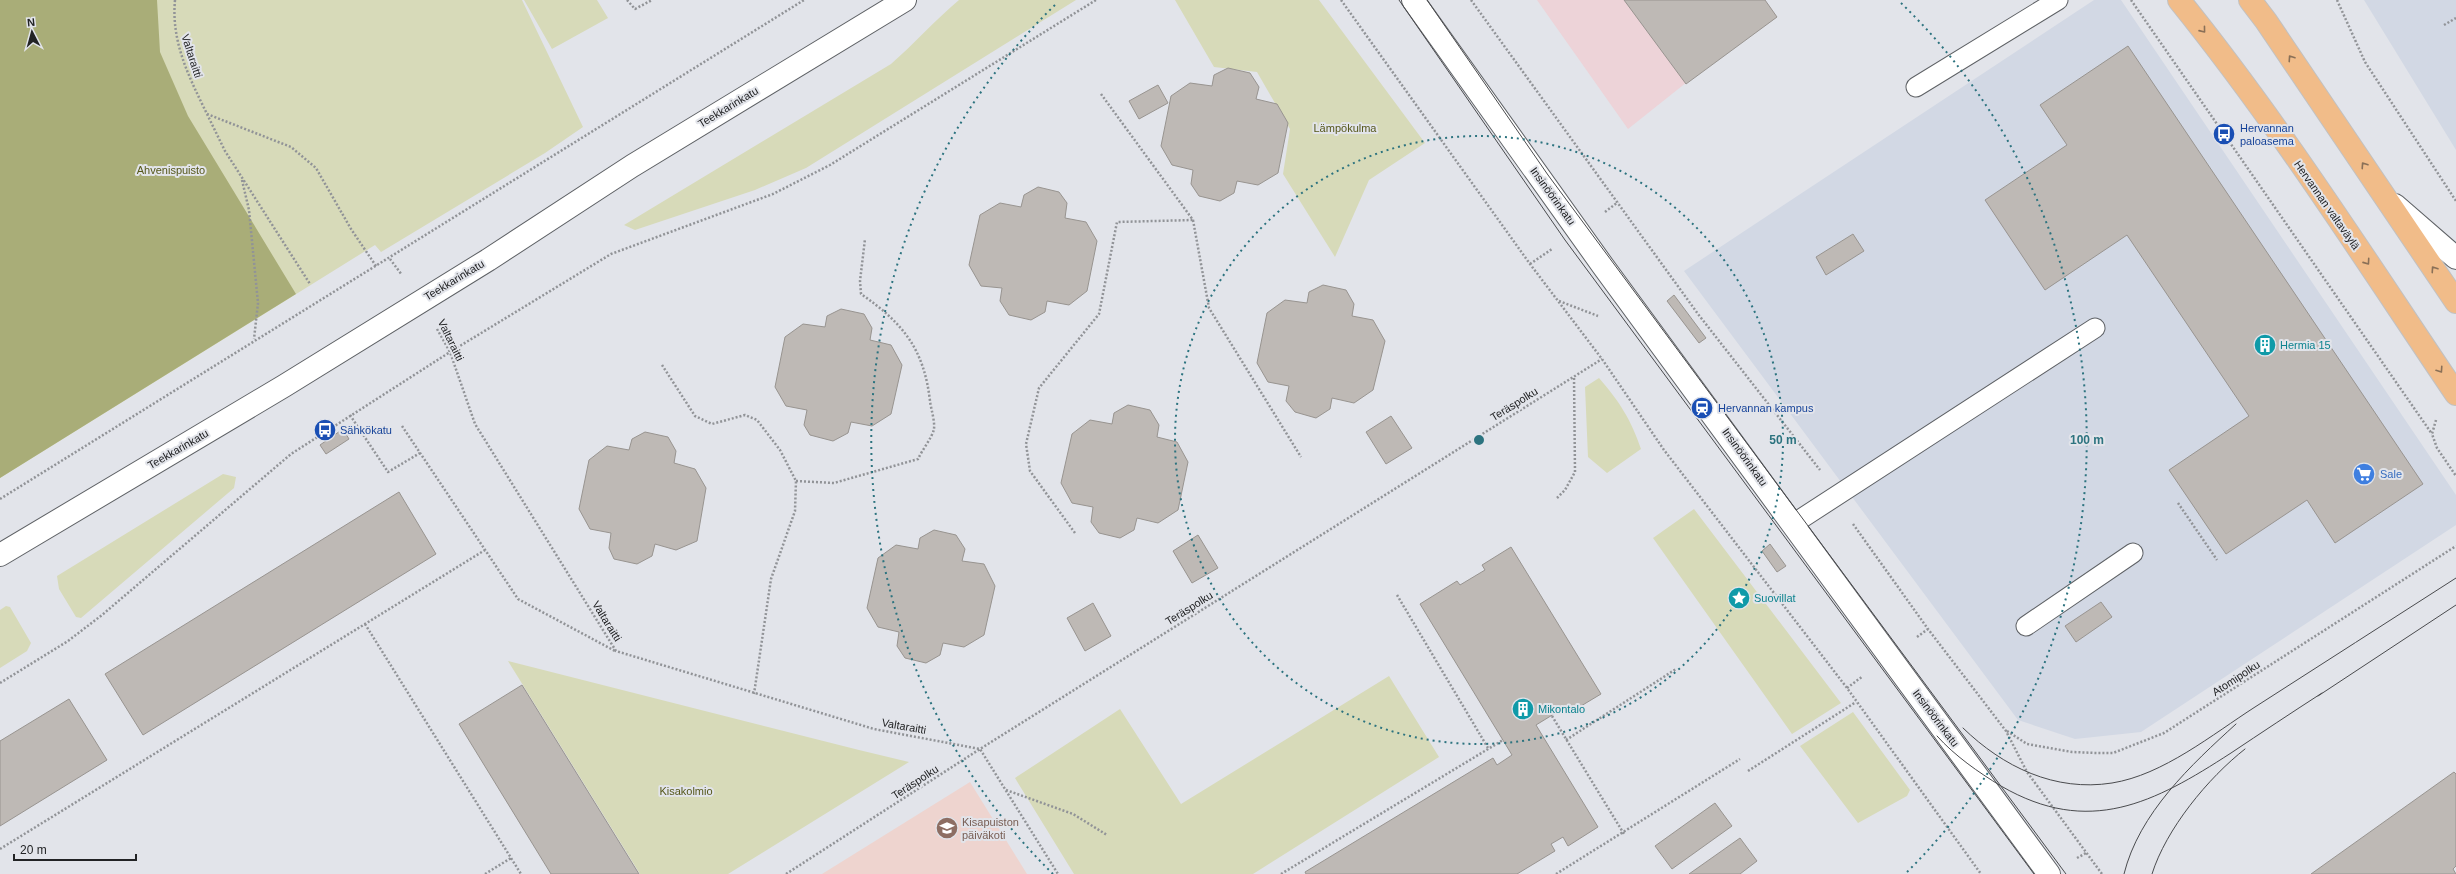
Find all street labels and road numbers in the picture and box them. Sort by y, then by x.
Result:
street label: Valtaraitti [179,33,205,79]
street label: Teekkarinkatu [696,84,760,130]
street label: Hervannan valtaväylä [2292,158,2363,252]
street label: Insinöörinkatu [1528,165,1578,227]
street label: Teekkarinkatu [422,257,486,303]
street label: Valtaraitti [436,317,466,363]
street label: Teräspolku [1488,385,1540,423]
street label: Insinöörinkatu [1720,426,1770,488]
street label: Teekkarinkatu [146,427,210,471]
street label: Teräspolku [1163,589,1215,627]
street label: Valtaraitti [590,599,624,643]
street label: Atomipolku [2210,658,2262,698]
street label: Insinöörinkatu [1911,687,1961,749]
street label: Valtaraitti [881,716,927,736]
street label: Teräspolku [889,762,941,802]

